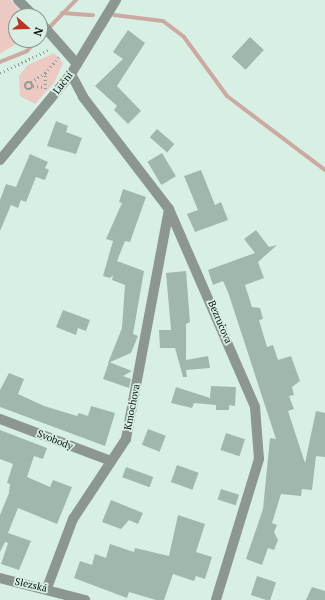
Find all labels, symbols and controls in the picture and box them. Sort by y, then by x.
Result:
north arrow [8,8,48,48]
text: N [30,25,46,38]
street label: Luční [51,70,75,96]
street label: Bezručova [206,299,234,345]
street label: Kmochova [122,383,142,431]
street label: Svobody [35,428,75,452]
street label: Slezská [14,575,48,595]

